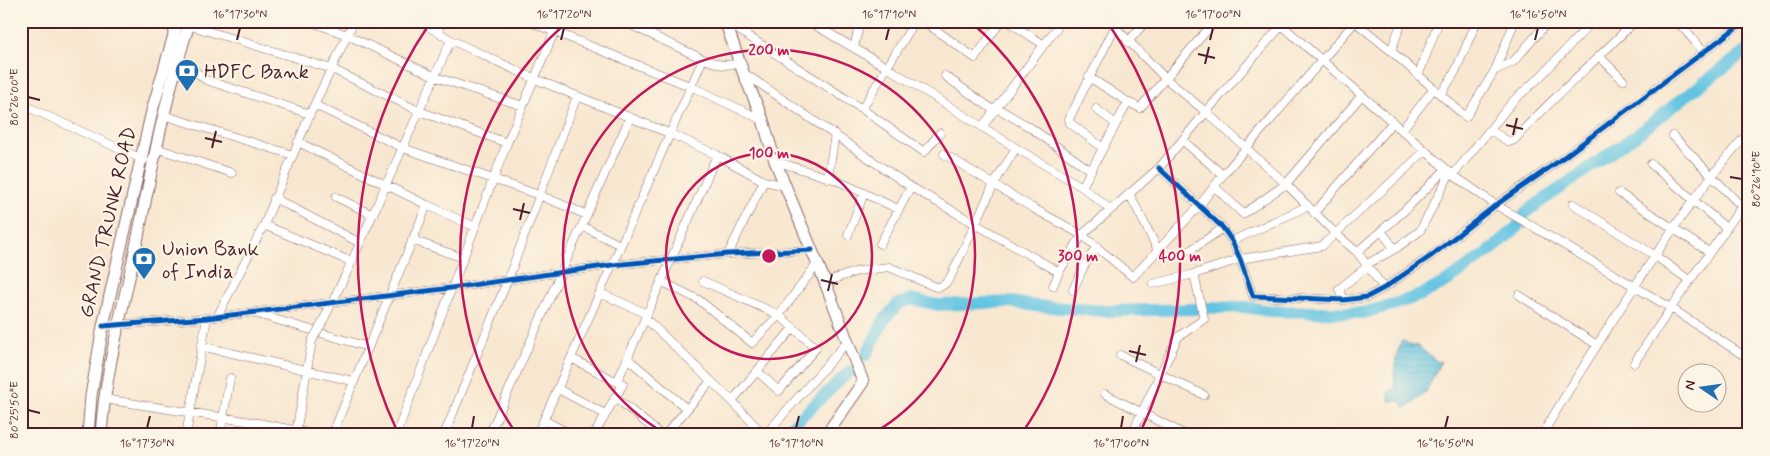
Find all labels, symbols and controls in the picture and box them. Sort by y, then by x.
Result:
text: 16°17'30"N [213,7,267,23]
text: 16°17'20"N [536,7,592,23]
text: 16°17'10"N [862,7,916,23]
text: 16°17'00"N [1185,7,1241,23]
text: 16°16'50"N [1509,7,1567,23]
text: 200 m [749,41,790,61]
bank icon: HDFC Bank [174,58,200,92]
place label: HDFC Bank [204,59,309,86]
text: 80°26'00"E [7,68,23,126]
street label: GRAND TRUNK ROAD [73,124,144,321]
text: 100 m [749,144,789,164]
text: 80°26'10"E [1749,151,1765,207]
place label: Union Bank of India [162,236,259,286]
bank icon: Union Bank of India [131,246,157,280]
centre of rings [760,247,778,265]
text: 300 m [1058,247,1098,267]
text: 400 m [1159,247,1201,267]
north arrow [1678,364,1728,414]
text: N [1680,379,1700,392]
text: 80°25'50"E [7,381,23,439]
text: 16°17'30"N [120,436,174,452]
text: 16°17'20"N [444,436,500,452]
text: 16°17'10"N [769,436,823,452]
text: 16°17'00"N [1093,436,1149,452]
text: 16°16'50"N [1416,436,1474,452]

